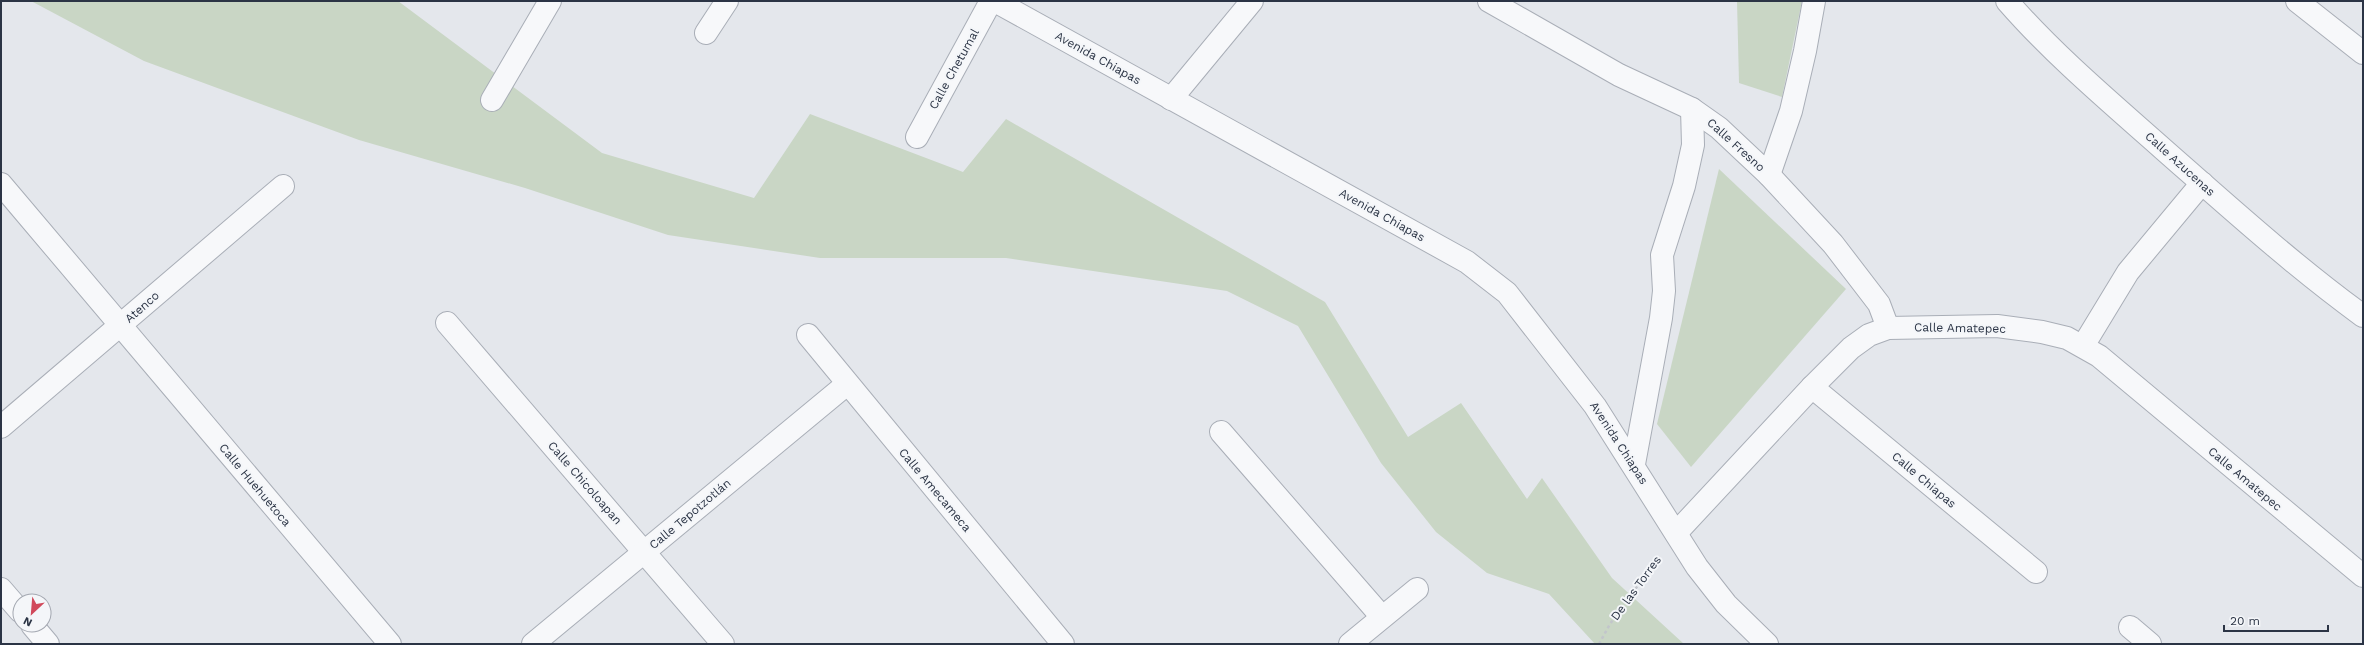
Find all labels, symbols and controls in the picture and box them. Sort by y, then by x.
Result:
street label: Calle Chetumal [926,26,982,112]
street label: Avenida Chiapas [1053,29,1143,87]
street label: Calle Fresno [1704,115,1768,175]
street label: Calle Azucenas [2142,129,2218,199]
street label: Avenida Chiapas [1337,186,1427,244]
street label: Atenco [122,288,162,326]
street label: Calle Amatepec [1914,320,2006,336]
street label: Avenida Chiapas [1587,399,1651,487]
street label: Calle Chicoloapan [545,439,625,527]
street label: Calle Huehuetoca [216,441,294,529]
street label: Calle Amatepec [2205,444,2285,514]
street label: Calle Amecameca [896,445,974,535]
street label: Calle Chiapas [1889,449,1959,511]
street label: Calle Tepotzotlán [646,476,734,552]
street label: De las Torres [1608,553,1664,623]
north arrow [12,593,52,633]
scale bar [2224,607,2328,633]
text: N [21,614,34,629]
text: 20 m [2230,614,2260,628]

